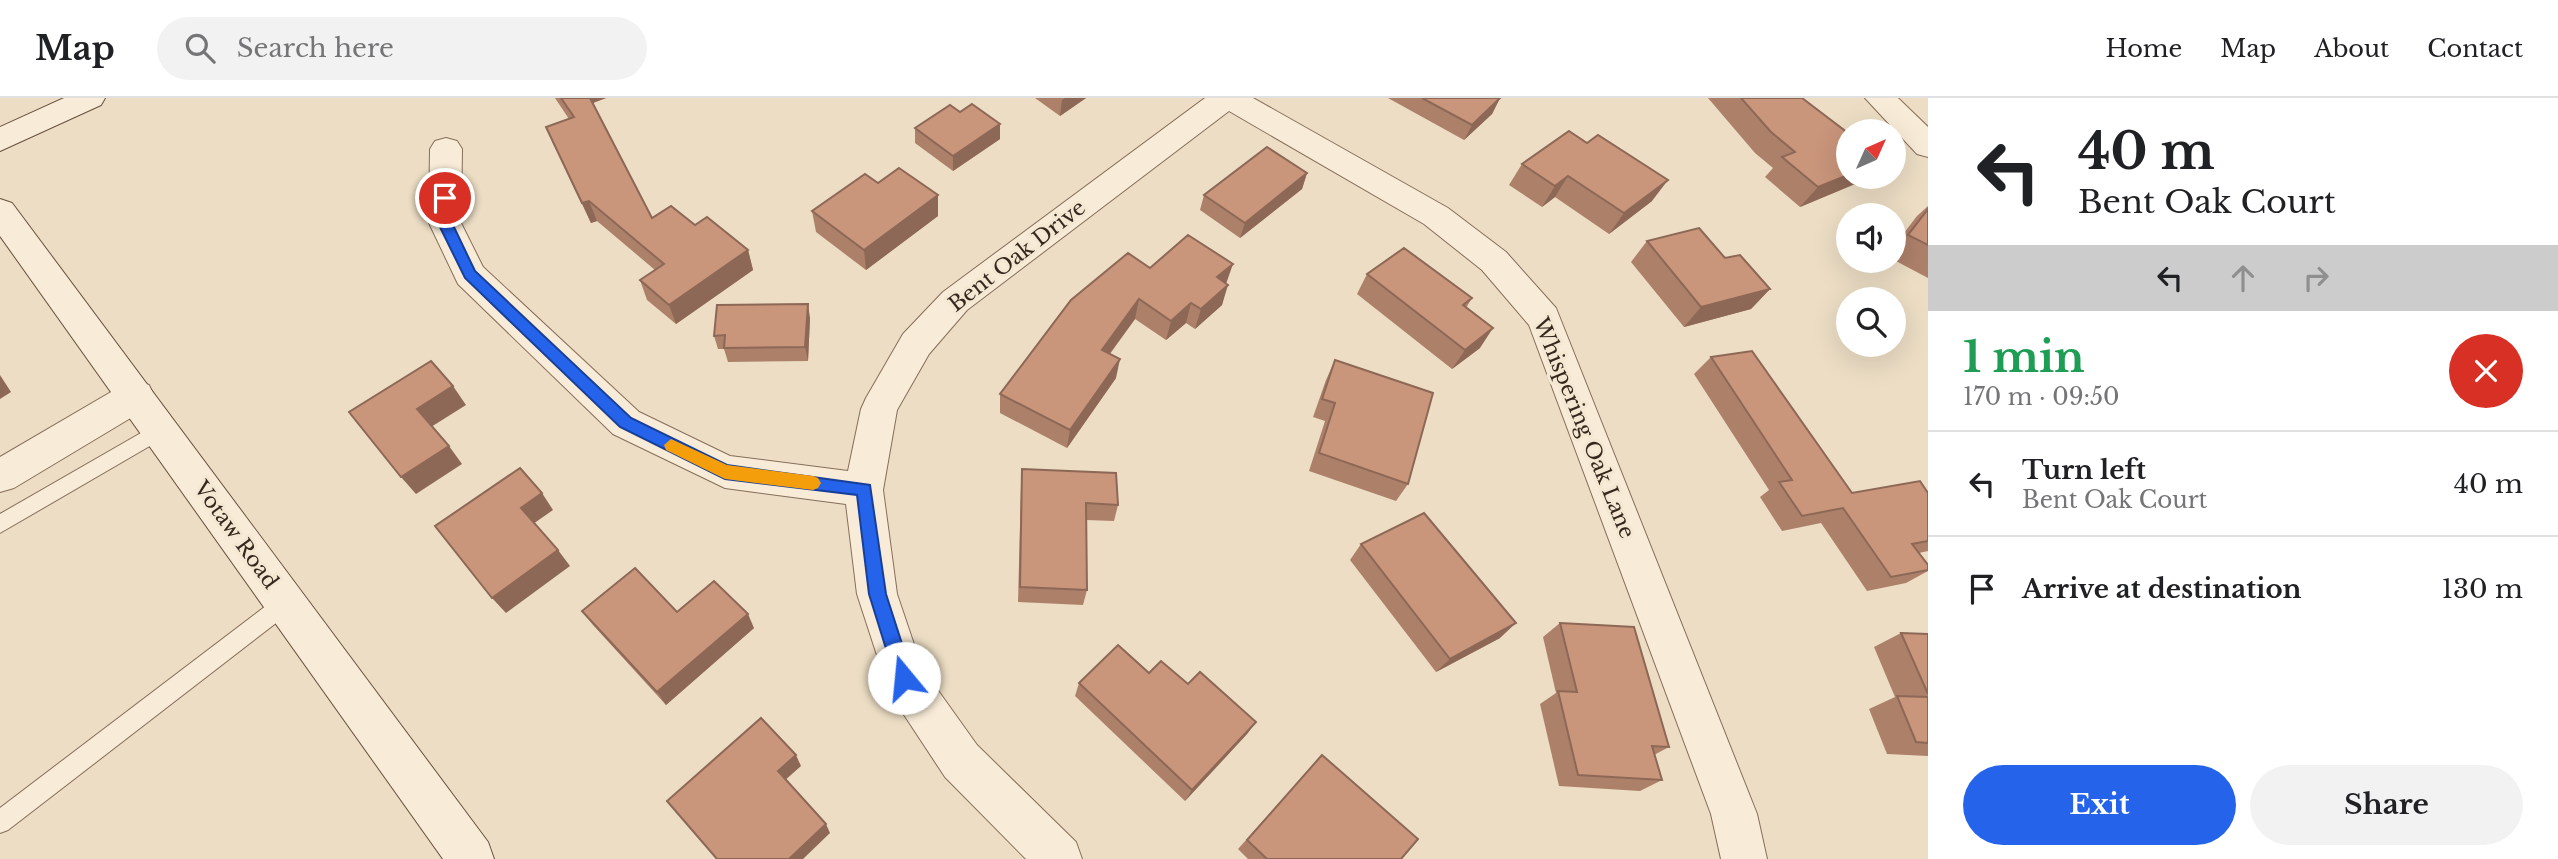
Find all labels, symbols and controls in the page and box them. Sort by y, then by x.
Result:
search box [157,17,647,80]
text: Map [35,28,115,69]
icon: search [181,29,219,67]
text: Search here [237,32,394,64]
text: Home [2106,34,2182,63]
text: Map [2220,34,2276,63]
text: About [2314,34,2389,63]
text: Contact [2427,34,2523,63]
north arrow [1836,119,1906,189]
map controls [1836,119,1906,357]
text: 40 m [2078,121,2215,182]
icon: left [1963,126,2054,217]
pin [415,168,475,228]
icon: arrive [426,179,464,217]
text: Bent Oak Court [2078,182,2336,222]
street label: Bent Oak Drive [943,194,1091,318]
button: sound [1836,203,1906,273]
icon: left [2151,259,2189,297]
icon: ahead [2224,259,2262,297]
icon: right [2297,259,2335,297]
button: search [1836,287,1906,357]
street label: Whispering Oak Lane [1527,313,1640,542]
text: 1 min [1963,331,2085,383]
button: close [2449,334,2523,408]
text: 170 m · 09:50 [1963,383,2120,411]
text: Turn left [2022,454,2146,486]
icon: left [1963,465,2001,503]
text: 40 m [2454,468,2523,500]
street label: Votaw Road [188,475,284,594]
text: Bent Oak Court [2022,486,2207,514]
icon: arrive [1963,570,2001,608]
text: Arrive at destination [2022,573,2302,605]
text: 130 m [2441,573,2523,605]
position arrow [867,641,941,715]
button: Exit [1963,765,2236,845]
button: Share [2250,765,2523,845]

